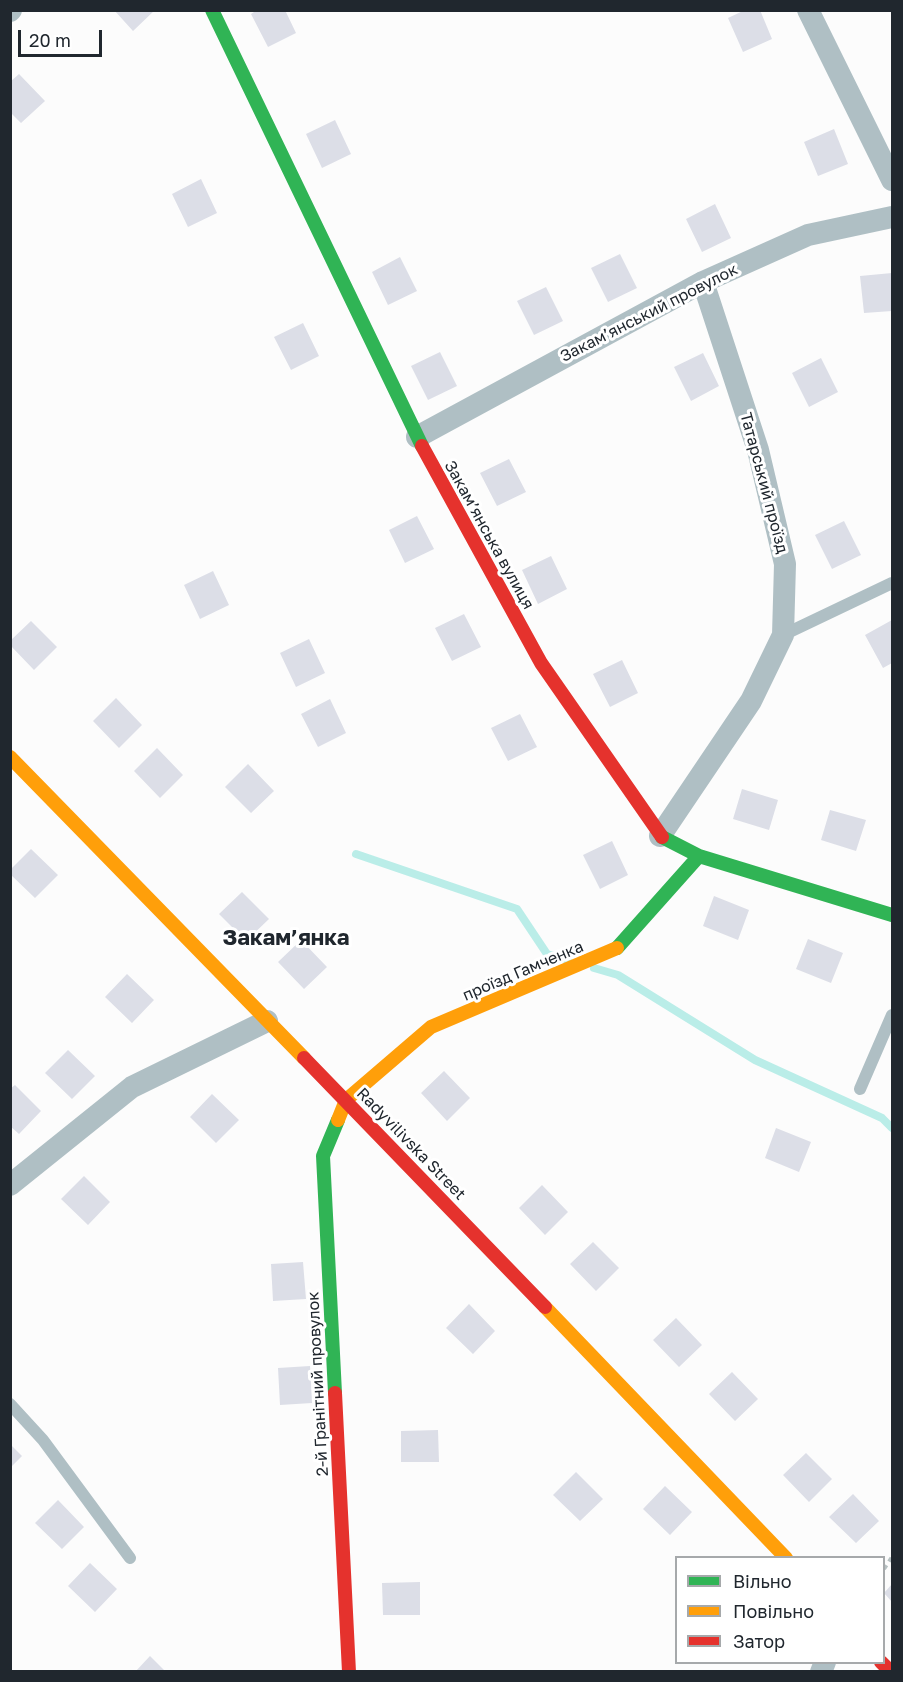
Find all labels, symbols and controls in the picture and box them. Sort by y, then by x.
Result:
scale bar [21,18,105,56]
text: 20 m [29,29,71,51]
street label: Закамʼянський провулок [557,260,741,366]
street label: Татарський проїзд [736,410,792,556]
street label: Закамʼянська вулиця [440,457,538,613]
district label: Закам’янка [222,925,350,951]
street label: проїзд Гамченка [460,937,586,1005]
street label: Radyvilivska Street [353,1084,469,1204]
street label: 2-й Гранітний провулок [304,1291,332,1477]
legend [675,1556,885,1664]
text: Вільно [733,1570,792,1592]
text: Повільно [733,1600,814,1622]
text: Затор [733,1630,785,1652]

